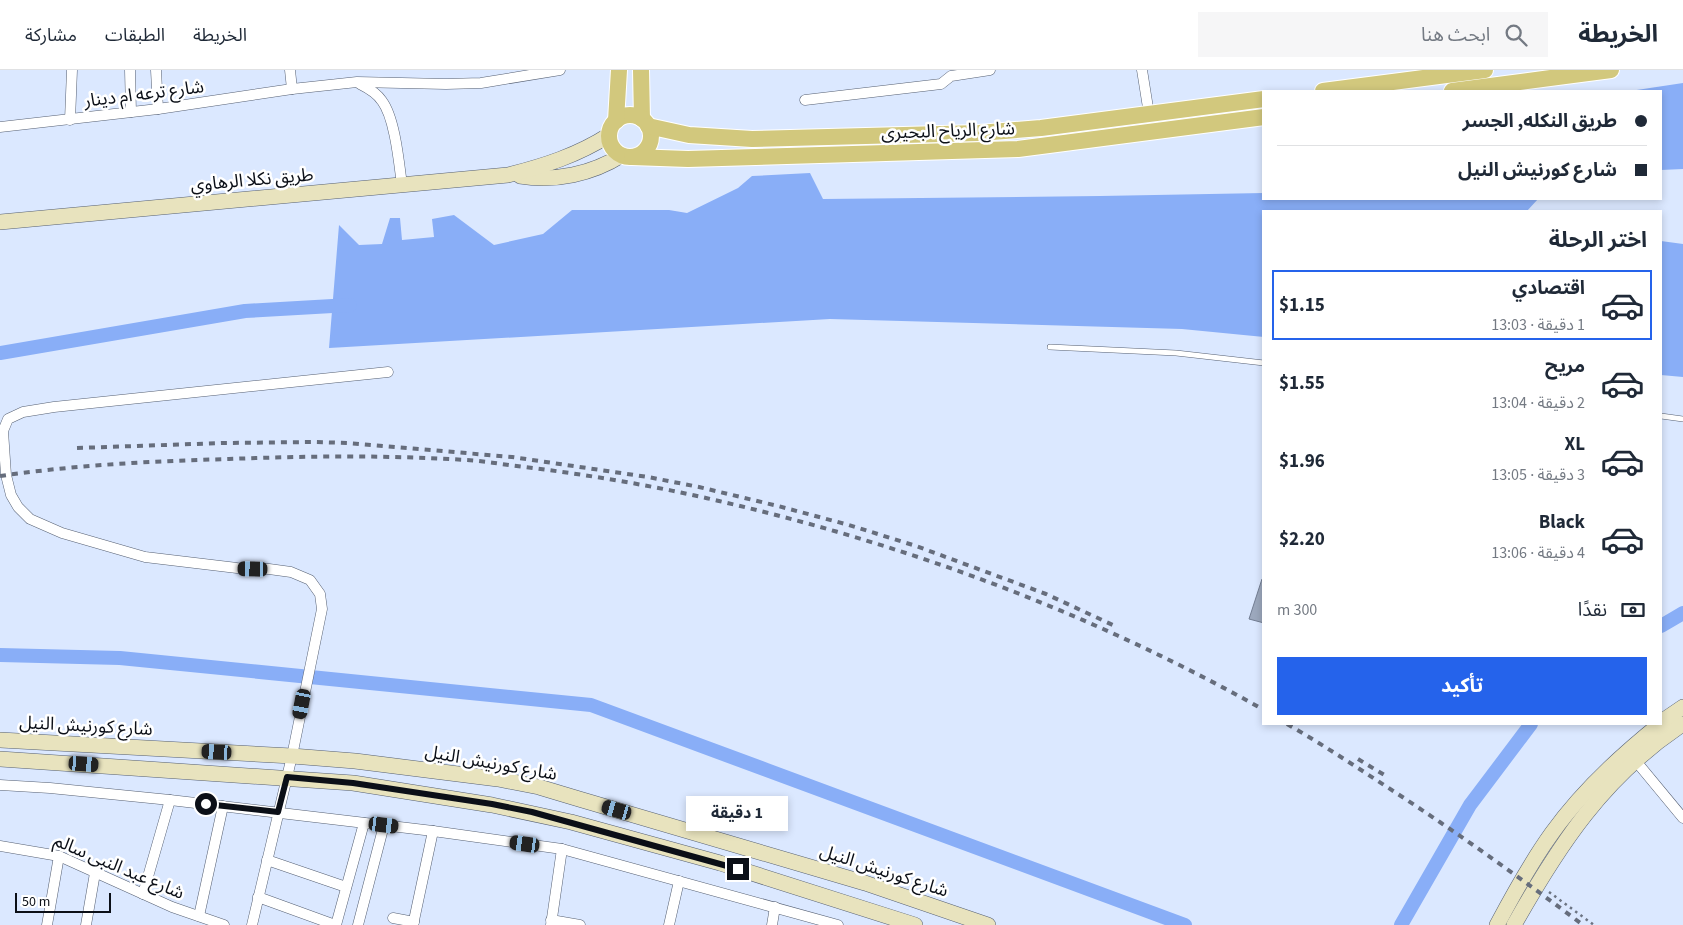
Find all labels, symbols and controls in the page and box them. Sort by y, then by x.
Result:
search box [1198,12,1548,57]
text: الخريطة [1578,17,1658,52]
icon: search [1502,21,1530,49]
text: ابحث هنا [1421,22,1490,49]
text: مشاركة [25,23,77,48]
text: الطبقات [105,23,165,48]
text: الخريطة [193,23,247,48]
street label: شارع ترعه ام دينار [82,74,206,115]
text: طريق النكله, الجسر [1463,108,1617,135]
street label: شارع الرياح البحيرى [881,116,1015,147]
text: شارع كورنيش النيل [1458,157,1617,184]
street label: طريق نكلا الرهاوي [189,162,315,198]
text: اختر الرحلة [1549,224,1647,256]
text: اقتصادي [1512,275,1585,302]
icon: car [1600,283,1645,328]
text: $1.15 [1279,292,1325,319]
text: 1 دقيقة · 13:03 [1491,314,1585,336]
text: مريح [1545,353,1585,380]
icon: car [1600,361,1645,406]
text: $1.55 [1279,370,1325,397]
text: 2 دقيقة · 13:04 [1491,392,1585,414]
text: XL [1564,431,1585,458]
icon: car [1600,439,1645,484]
text: $1.96 [1279,448,1325,475]
text: 3 دقيقة · 13:05 [1491,464,1585,486]
text: Black [1539,509,1585,536]
icon: car [1600,517,1645,562]
text: $2.20 [1279,526,1325,553]
text: 4 دقيقة · 13:06 [1491,542,1585,564]
car [237,561,268,577]
icon: cash [1619,596,1647,624]
text: نقدًا [1578,597,1607,624]
text: 300 m [1277,599,1317,621]
button: تأكيد [1277,657,1647,715]
car [291,688,312,720]
street label: شارع كورنيش النيل [19,710,153,743]
street label: شارع كورنيش النيل [423,739,559,788]
car [201,744,232,760]
car [68,755,99,773]
route start [195,793,217,815]
callout: 1 دقيقة [687,796,789,832]
car [600,799,633,821]
text: 1 دقيقة [711,802,763,824]
car [368,816,399,834]
street label: شارع عبد النبى سالم [50,828,188,907]
car [509,834,540,854]
street label: شارع كورنيش النيل [816,838,951,904]
route end [727,858,749,880]
scale bar [15,890,111,913]
text: 50 m [22,892,50,912]

